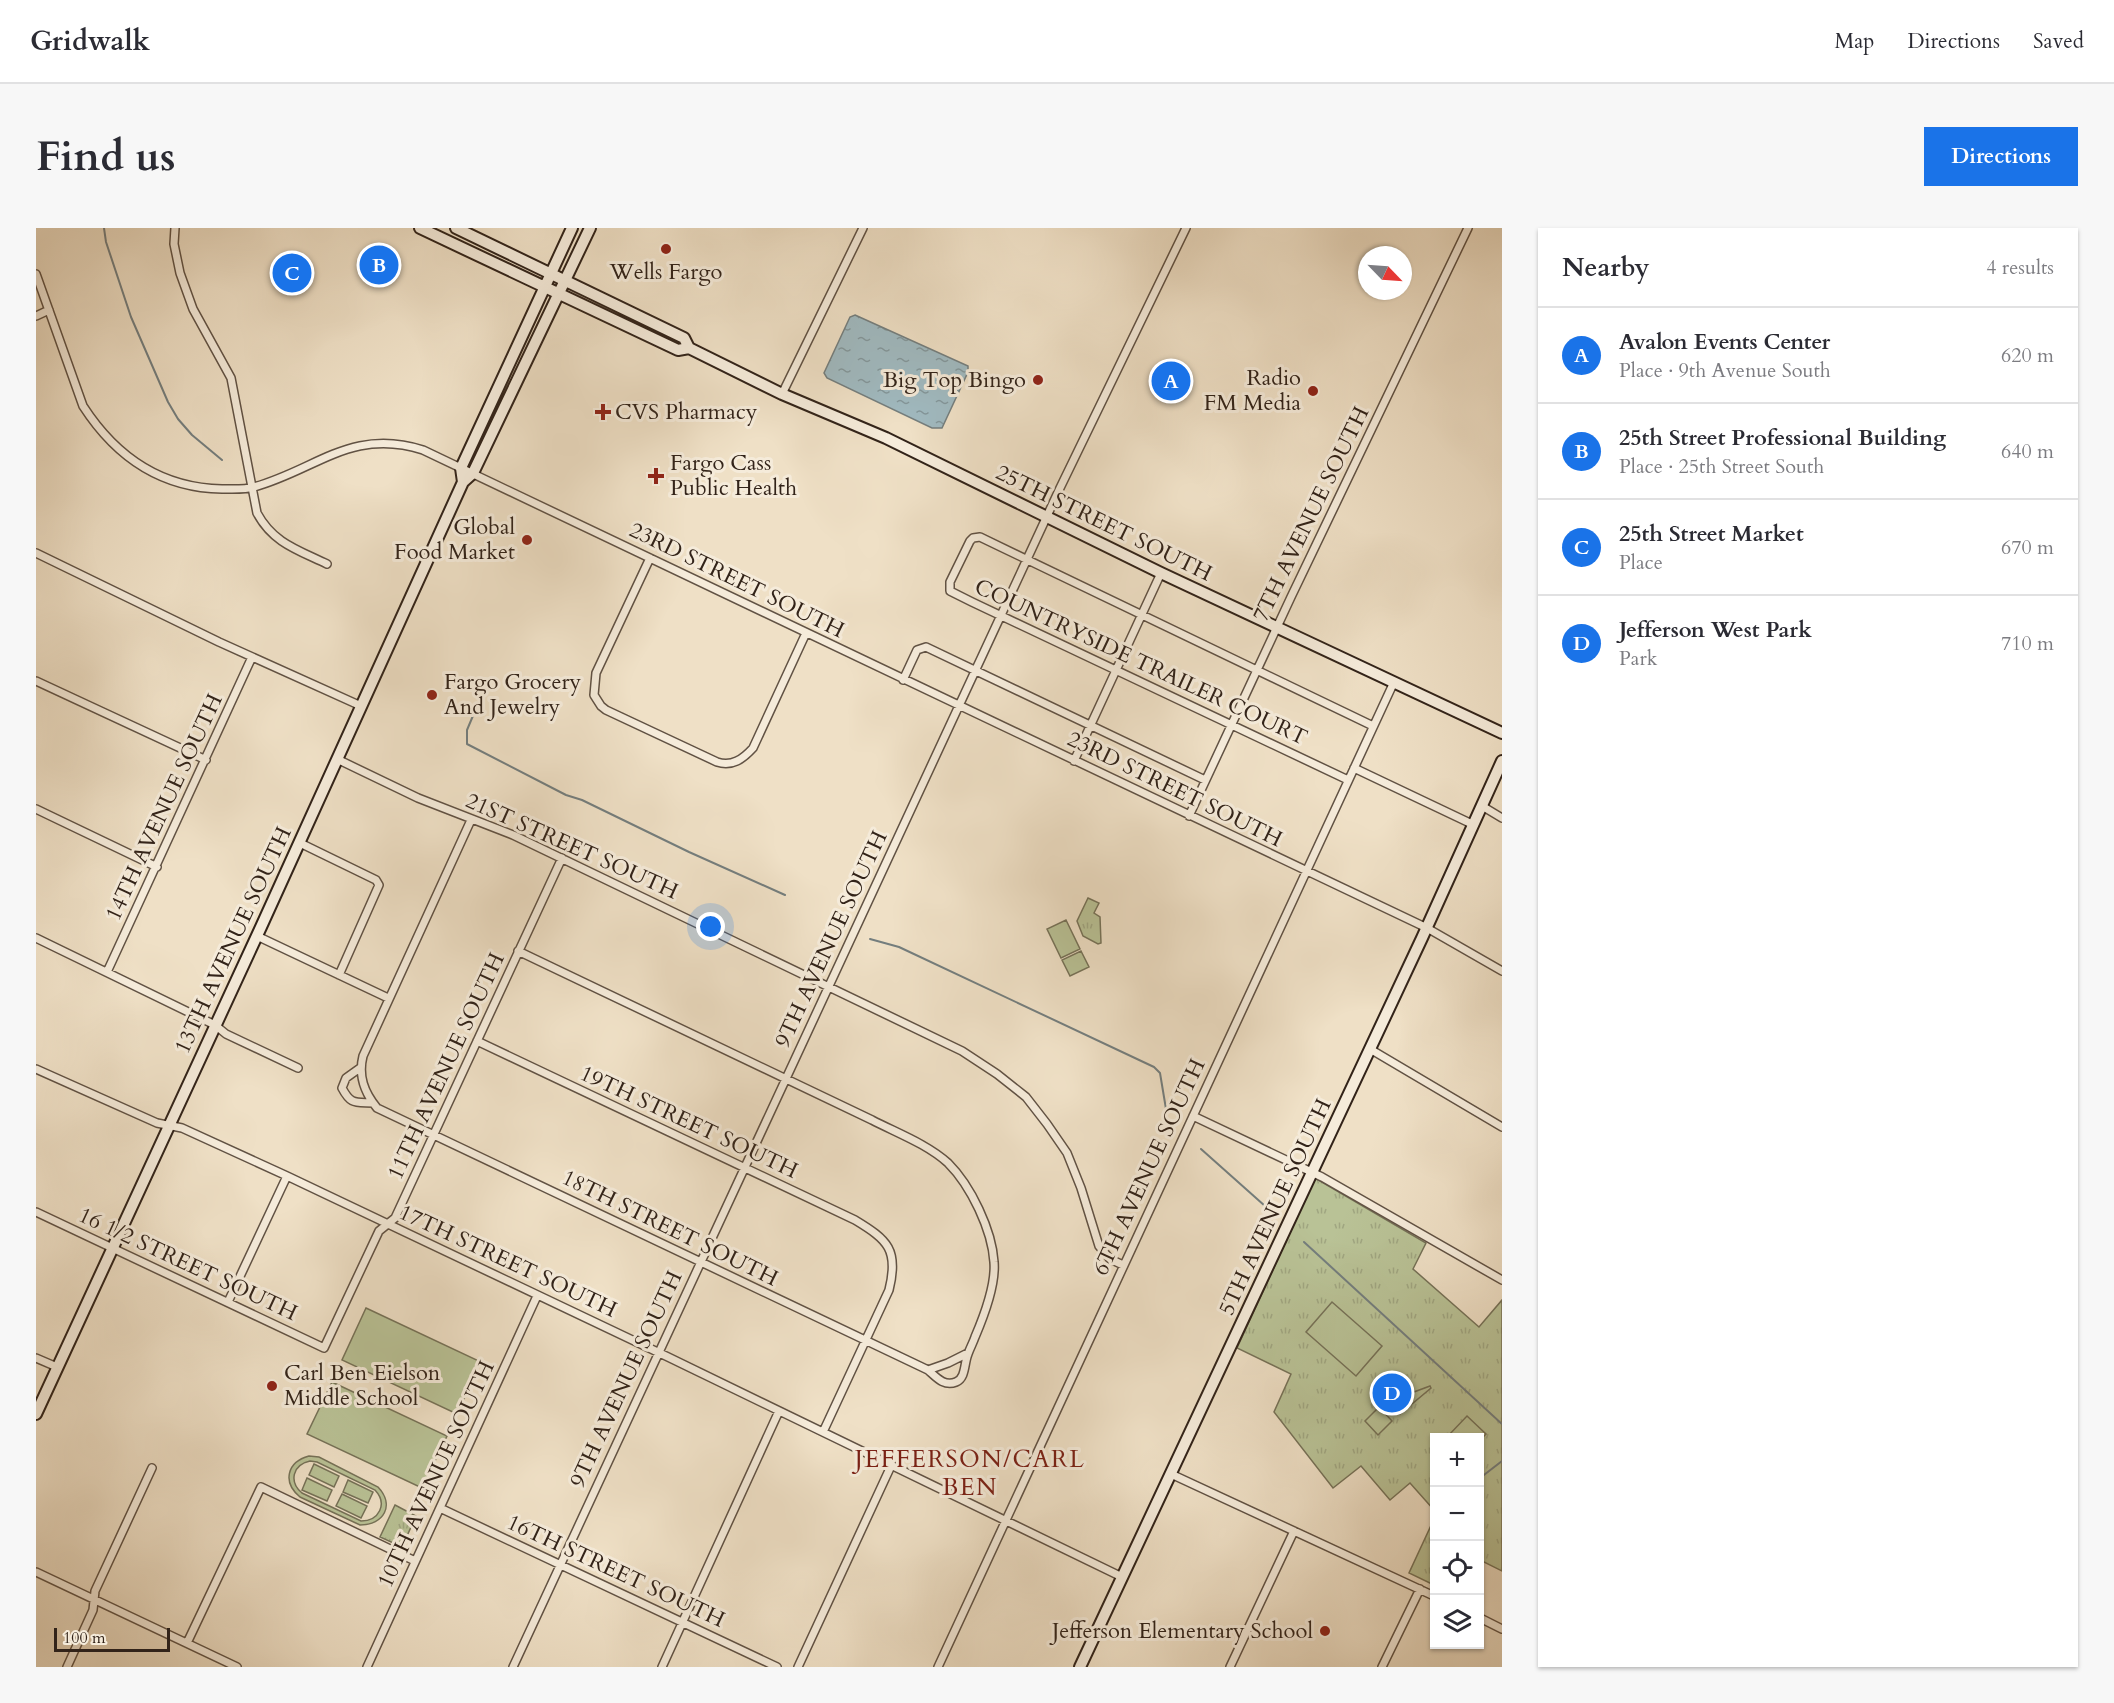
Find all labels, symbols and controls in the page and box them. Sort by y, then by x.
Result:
text: Gridwalk [30,22,150,60]
text: Map [1834,27,1874,56]
text: Directions [1907,27,2000,56]
text: Saved [2033,27,2084,56]
button: Directions [1924,127,2078,186]
text: Find us [36,128,176,185]
marker: Wells Fargo [659,242,673,256]
pin: B [360,243,398,288]
north arrow [1358,246,1412,300]
pin: C [272,250,312,296]
text: Nearby [1562,250,1650,285]
text: 4 results [1986,254,2054,281]
place label: Wells Fargo [608,257,723,287]
text: Avalon Events Center [1619,327,1830,357]
text: A [1574,342,1589,369]
text: 620 m [2001,342,2054,369]
text: Place · 9th Avenue South [1619,357,1831,384]
pin: A [1152,358,1190,404]
place label: Radio FM Media [1204,363,1301,418]
place label: Big Top Bingo [883,365,1026,395]
marker: Big Top Bingo [1031,373,1045,387]
marker: Radio FM Media [1306,384,1320,398]
place label: CVS Pharmacy [615,397,758,427]
street label: 7TH AVENUE SOUTH [1246,401,1376,627]
marker: CVS Pharmacy [596,405,610,419]
text: 25th Street Professional Building [1619,423,1946,453]
text: B [1574,438,1589,465]
text: 640 m [2001,438,2054,465]
place label: Fargo Cass Public Health [670,448,797,503]
text: Place · 25th Street South [1619,453,1824,480]
street label: 25TH STREET SOUTH [991,458,1217,588]
marker: Fargo Cass Public Health [647,467,665,485]
place label: Global Food Market [394,512,515,567]
street label: 23RD STREET SOUTH [625,515,849,645]
text: 25th Street Market [1619,519,1804,549]
marker: Global Food Market [520,533,534,547]
text: C [1574,534,1589,561]
text: 670 m [2001,534,2054,561]
text: Place [1619,549,1663,576]
street label: COUNTRYSIDE TRAILER COURT [970,571,1312,753]
text: Jefferson West Park [1619,615,1812,645]
text: D [1573,630,1590,657]
text: 710 m [2001,630,2054,657]
text: Park [1619,645,1657,672]
place label: Fargo Grocery And Jewelry [444,667,582,722]
marker: Fargo Grocery And Jewelry [425,688,439,702]
street label: 14TH AVENUE SOUTH [98,689,230,925]
street label: 23RD STREET SOUTH [1063,724,1287,854]
street label: 21ST STREET SOUTH [461,786,683,906]
street label: 13TH AVENUE SOUTH [167,822,299,1058]
street label: 9TH AVENUE SOUTH [768,826,894,1052]
your location [696,912,725,941]
street label: 11TH AVENUE SOUTH [380,948,512,1184]
street label: 6TH AVENUE SOUTH [1086,1054,1212,1280]
street label: 19TH STREET SOUTH [575,1058,803,1186]
street label: 5TH AVENUE SOUTH [1212,1094,1338,1320]
street label: 18TH STREET SOUTH [557,1163,783,1293]
street label: 17TH STREET SOUTH [394,1197,622,1325]
street label: 16 1/2 STREET SOUTH [74,1200,302,1328]
street label: 9TH AVENUE SOUTH [563,1266,689,1492]
street label: 10TH AVENUE SOUTH [370,1356,502,1592]
place label: Carl Ben Eielson Middle School [284,1358,441,1413]
pin: D [1372,1370,1412,1416]
marker: Carl Ben Eielson Middle School [265,1379,279,1393]
map controls [1430,1433,1484,1649]
button: + [1430,1433,1484,1487]
district label: JEFFERSON/CARL BEN [852,1443,1085,1504]
button: − [1430,1487,1484,1541]
street label: 16TH STREET SOUTH [502,1507,730,1635]
button: locate [1430,1541,1484,1595]
button: layers [1430,1595,1484,1649]
place label: Jefferson Elementary School [1049,1616,1313,1646]
marker: Jefferson Elementary School [1318,1624,1332,1638]
scale bar [54,1625,170,1652]
text: 100 m [63,1627,105,1649]

